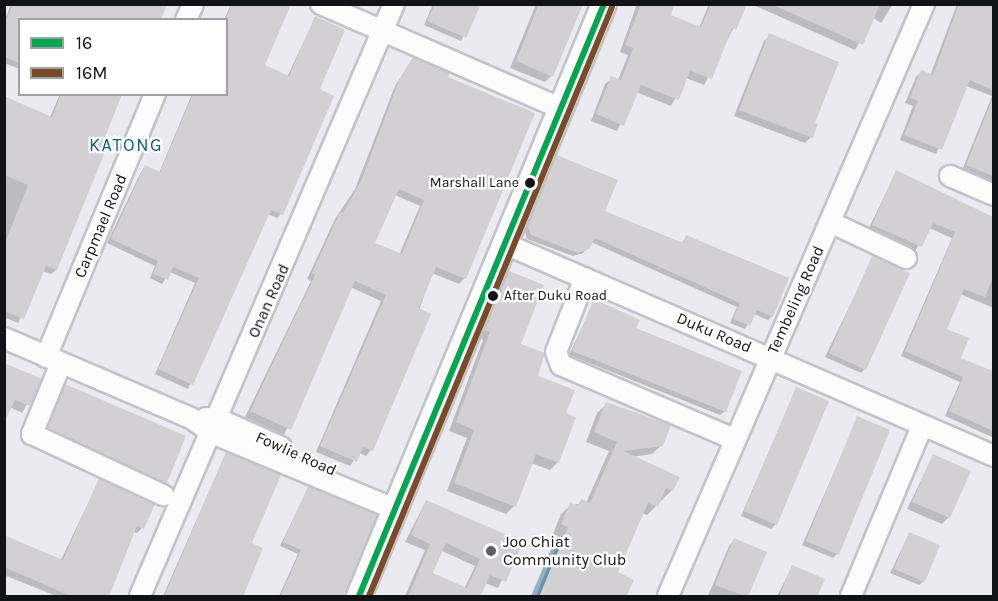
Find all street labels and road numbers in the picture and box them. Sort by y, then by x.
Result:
street label: Carpmael Road [71,171,131,281]
street label: Tembeling Road [764,243,828,357]
street label: Onan Road [244,261,294,341]
street label: Duku Road [674,309,754,357]
street label: Fowlie Road [253,428,339,480]

